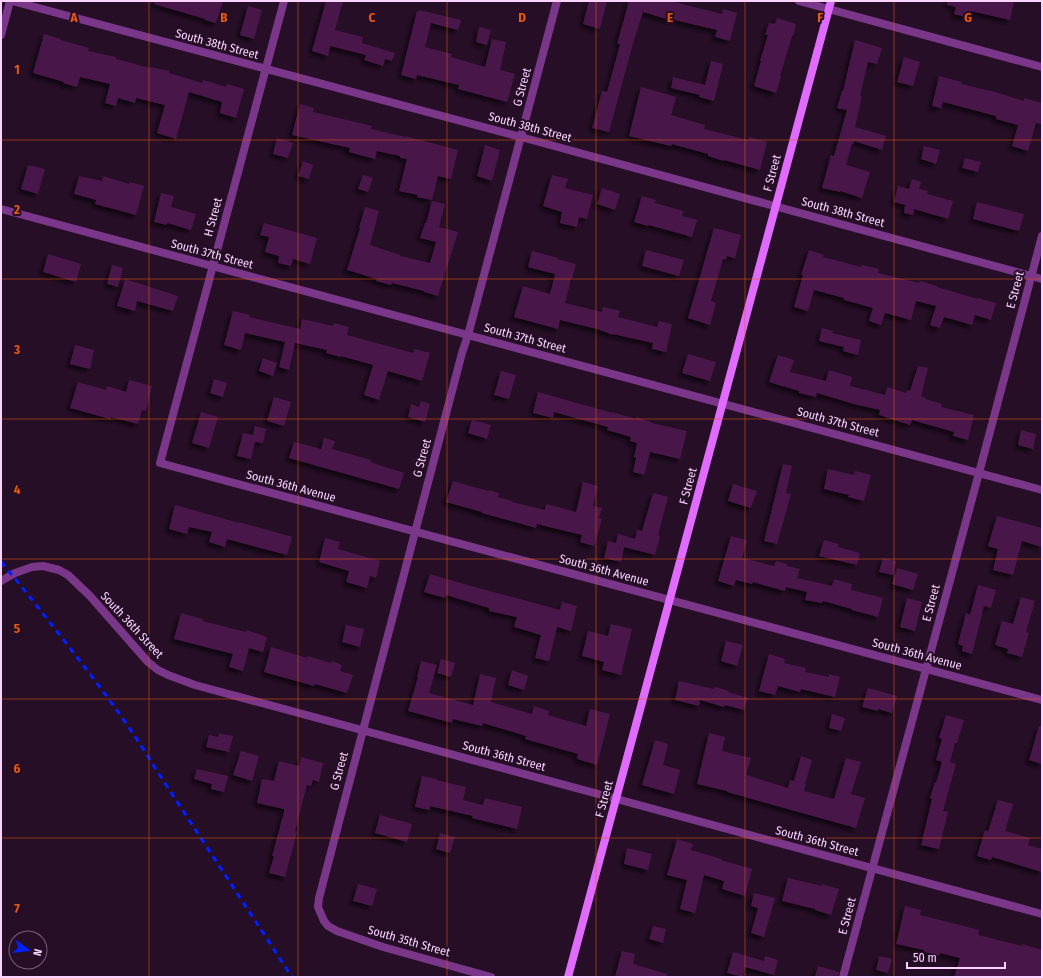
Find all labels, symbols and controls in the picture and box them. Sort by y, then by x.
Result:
text: A [69,10,78,25]
text: B [220,10,228,25]
text: C [369,10,376,25]
text: D [518,10,526,25]
text: E [667,10,673,25]
text: F [817,10,823,25]
text: G [964,10,972,25]
street label: South 38th Street [174,26,260,62]
text: 1 [14,62,20,77]
street label: G Street [510,66,534,108]
street label: South 38th Street [487,109,573,145]
street label: F Street [760,153,784,193]
street label: South 38th Street [800,194,886,230]
street label: H Street [201,196,225,238]
text: 2 [13,202,20,217]
street label: South 37th Street [169,236,255,272]
street label: E Street [1003,270,1027,310]
street label: South 37th Street [482,320,568,356]
text: 3 [13,342,20,357]
street label: South 37th Street [795,404,881,440]
street label: G Street [410,437,434,479]
street label: F Street [676,466,700,506]
street label: South 36th Avenue [245,467,337,505]
text: 4 [14,482,21,497]
street label: South 36th Avenue [558,551,650,589]
street label: E Street [919,583,943,623]
street label: South 36th Street [98,589,166,661]
text: 5 [14,621,20,636]
street label: South 36th Avenue [871,635,963,673]
street label: South 36th Street [461,738,547,774]
street label: G Street [327,750,351,792]
text: 6 [14,761,21,776]
street label: F Street [592,779,616,819]
street label: South 36th Street [774,823,860,859]
street label: E Street [835,896,859,936]
text: 7 [14,901,20,916]
street label: South 35th Street [366,923,452,959]
north arrow [8,930,48,970]
scale bar [907,944,1005,970]
text: N [30,948,44,957]
text: 50 m [913,951,937,965]

